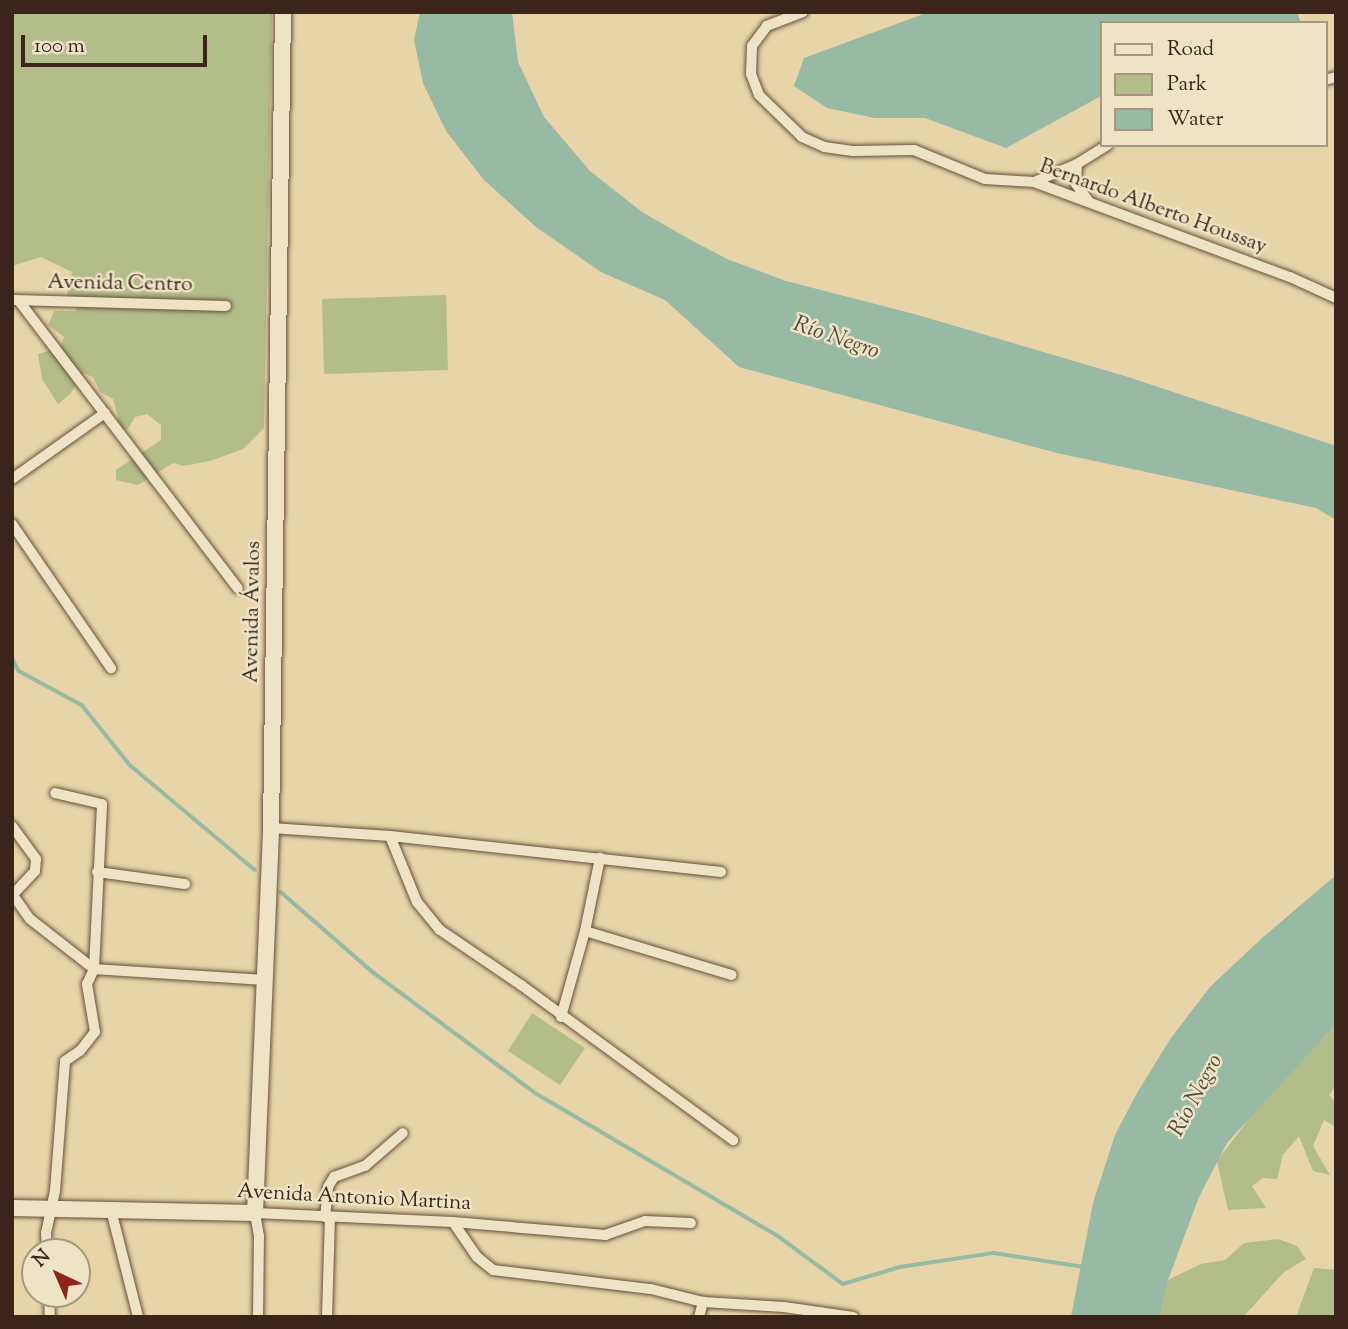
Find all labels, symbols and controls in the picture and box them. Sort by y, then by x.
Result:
scale bar [24,21,210,65]
legend [1100,21,1327,147]
text: 100 m [34,32,85,62]
text: Road [1167,35,1214,65]
text: Park [1167,70,1207,100]
text: Water [1167,105,1223,135]
street label: Bernardo Alberto Houssay [1036,154,1270,260]
street label: Avenida Centro [47,270,193,298]
water label: Río Negro [789,311,883,367]
street label: Avenida Ávalos [239,541,267,683]
water label: Río Negro [1164,1050,1230,1142]
street label: Avenida Antonio Martina [236,1179,472,1217]
north arrow [21,1238,91,1308]
text: N [28,1244,57,1274]

